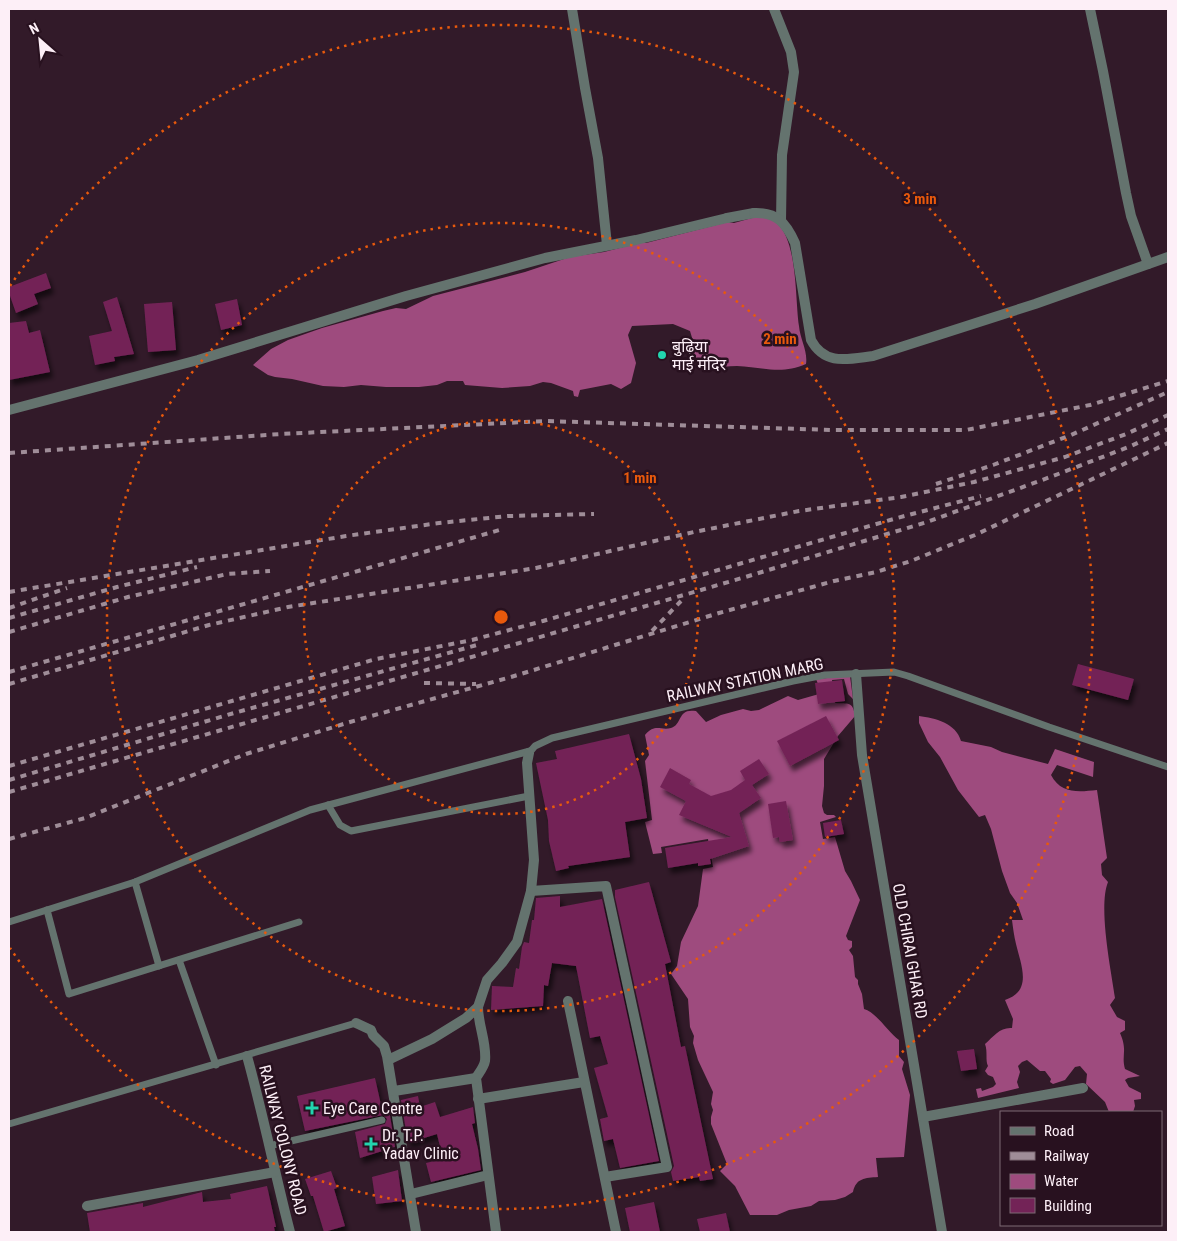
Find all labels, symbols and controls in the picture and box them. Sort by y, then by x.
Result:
north arrow [15,15,65,65]
text: N [27,19,42,37]
text: 3 min [903,190,937,208]
text: 2 min [763,330,797,348]
place label: बुढ़िया माई मंदिर [672,337,726,374]
marker: बुढ़िया माई मंदिर [656,349,668,361]
text: 1 min [623,469,657,487]
centre of rings [492,608,510,626]
street label: RAILWAY STATION MARG [665,654,825,706]
street label: OLD CHIRAI GHAR RD [889,882,931,1020]
street label: RAILWAY COLONY ROAD [255,1063,311,1217]
place label: Eye Care Centre [323,1099,422,1118]
marker: Eye Care Centre [305,1101,319,1115]
legend [1000,1111,1162,1226]
text: Road [1044,1122,1074,1140]
place label: Dr. T.P. Yadav Clinic [382,1126,459,1163]
marker: Dr. T.P. Yadav Clinic [364,1137,378,1151]
text: Railway [1044,1147,1089,1165]
text: Water [1044,1172,1079,1190]
text: Building [1044,1197,1092,1215]

